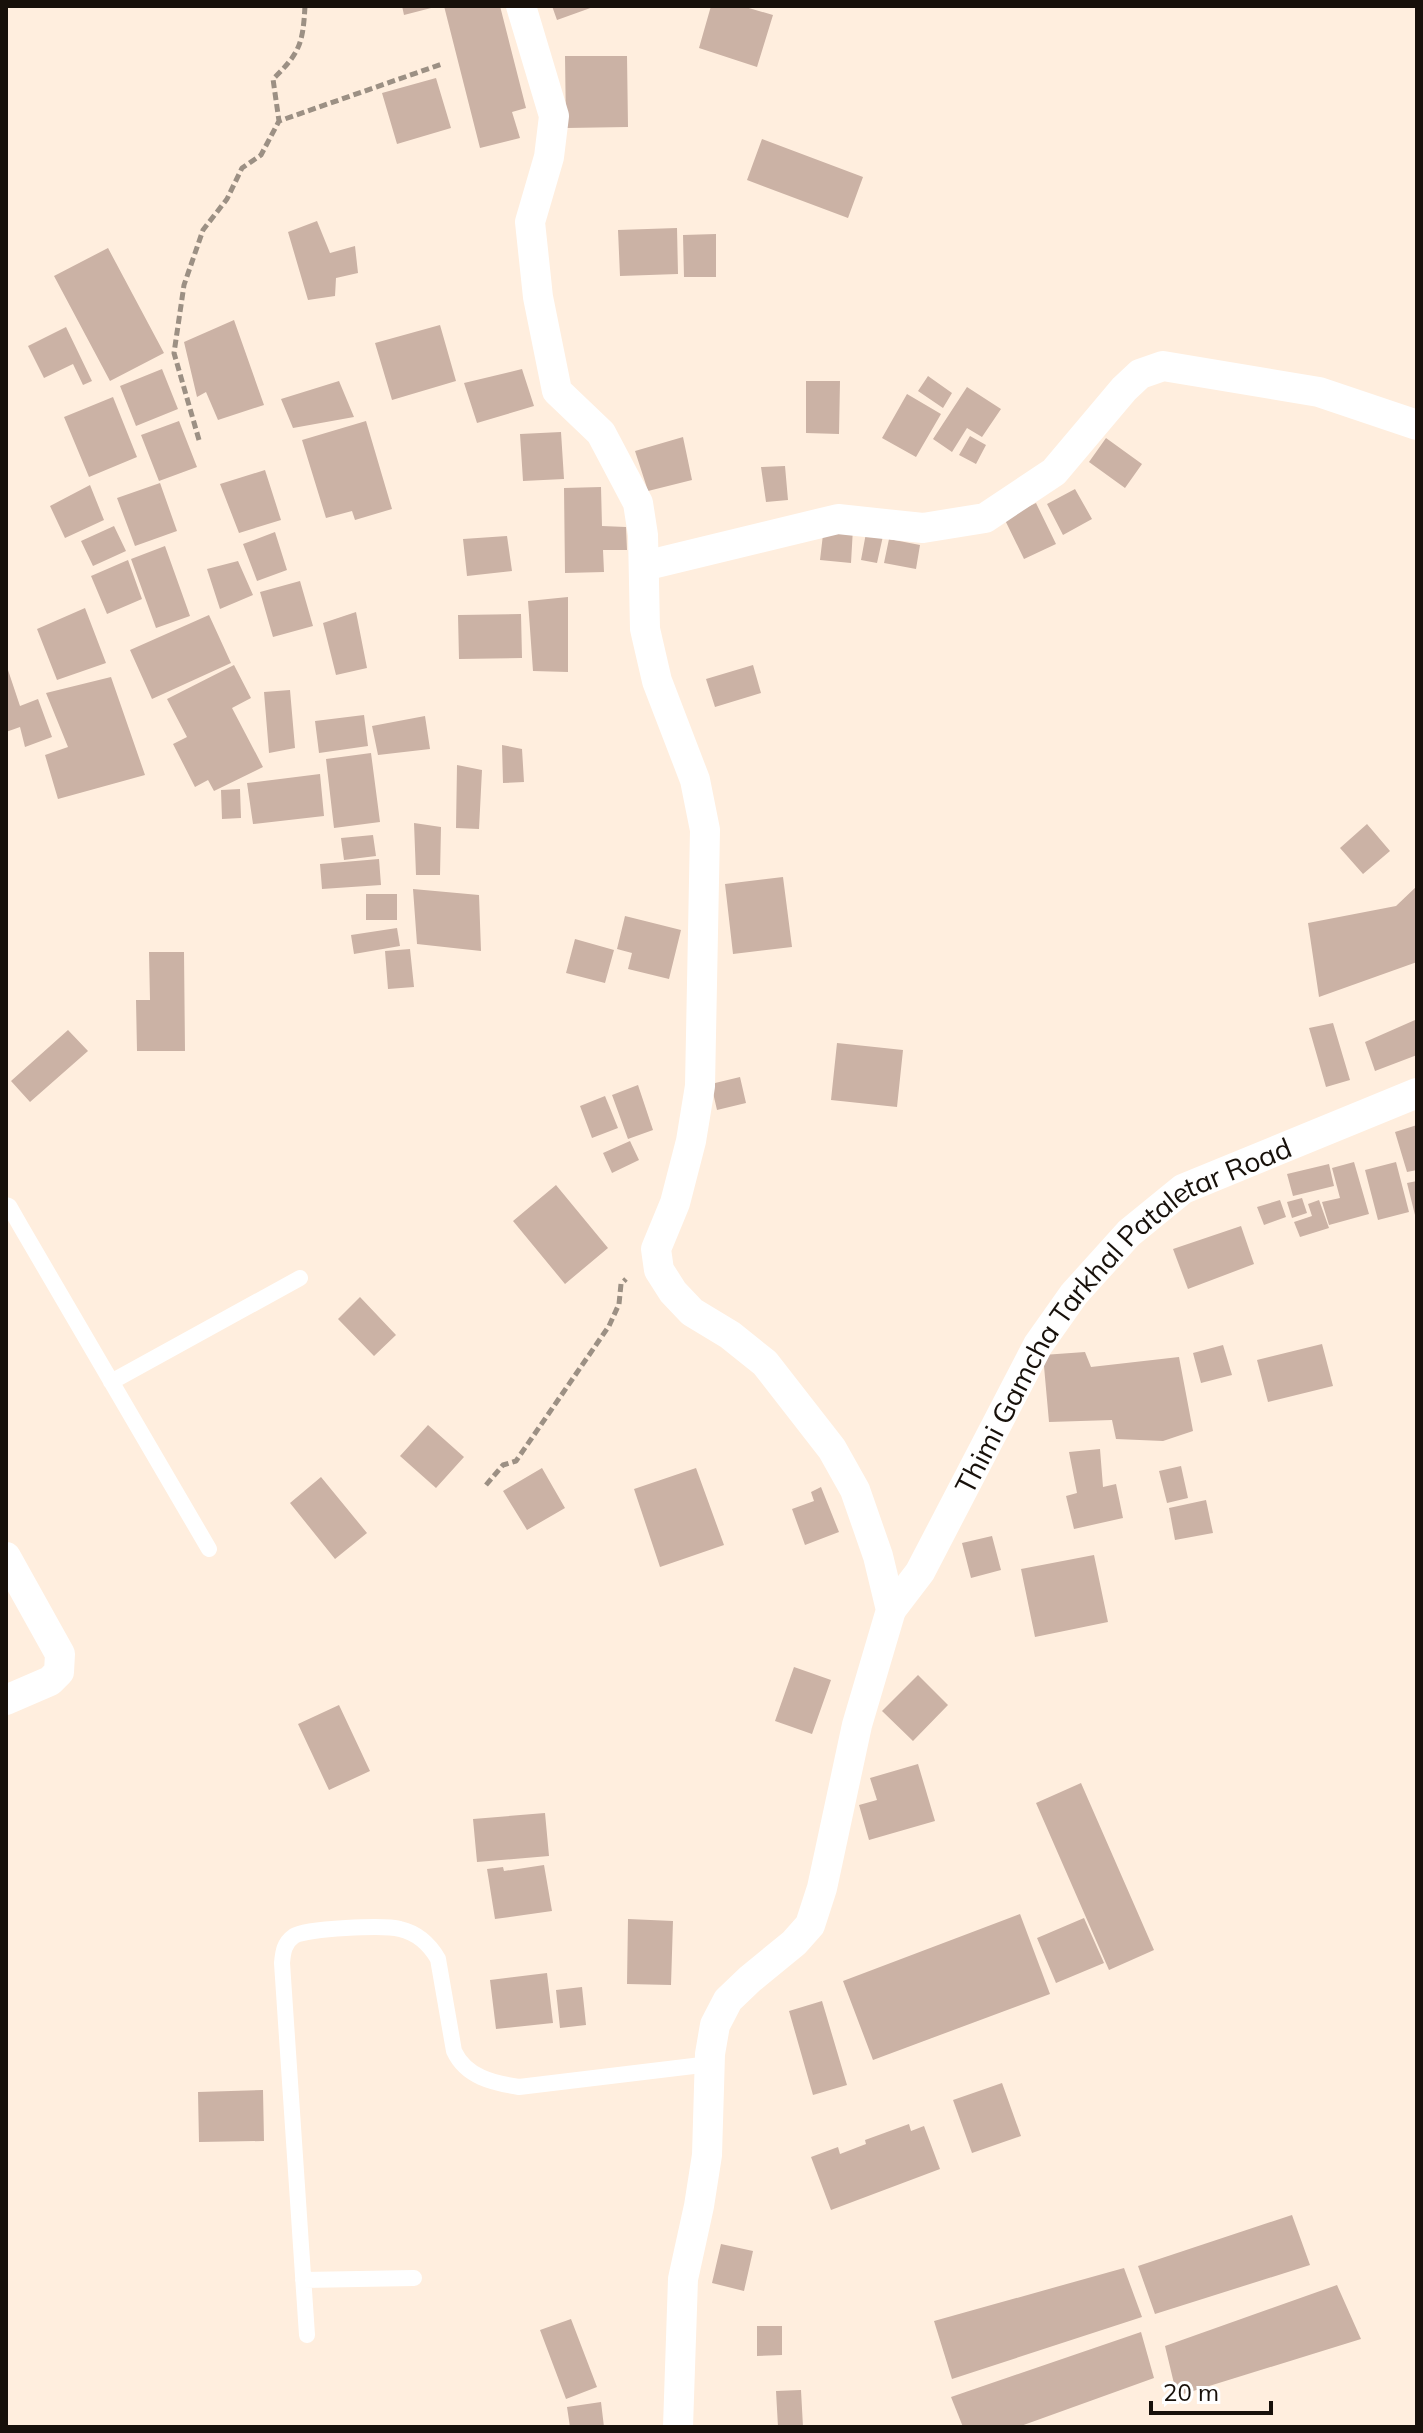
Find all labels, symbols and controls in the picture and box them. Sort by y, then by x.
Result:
street label: Thimi Gamcha Tarkhal Pataletar Road [947,1129,1296,1499]
scale bar [1151,2365,1271,2415]
text: 20 m [1163,2377,1219,2407]

